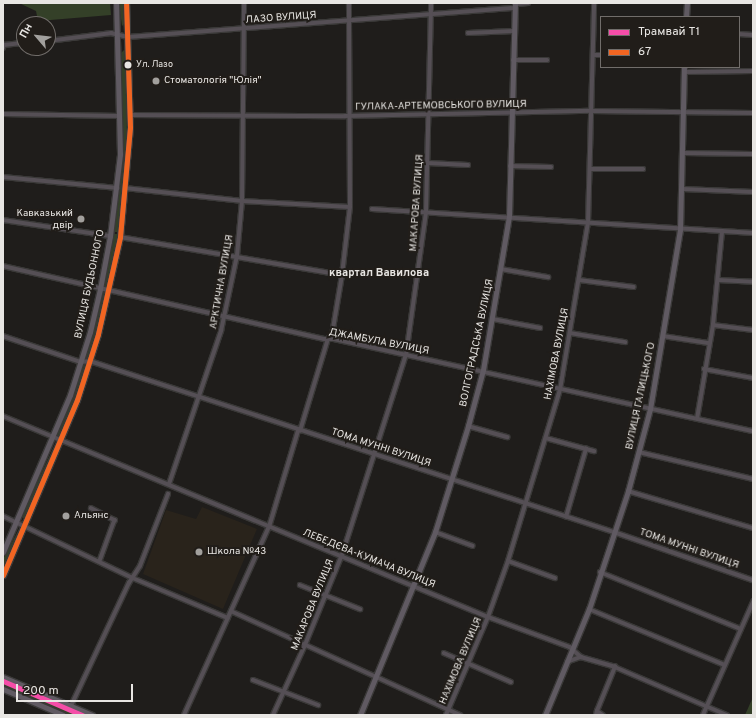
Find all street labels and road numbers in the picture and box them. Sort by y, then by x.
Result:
street label: ЛАЗО ВУЛИЦЯ [245,10,317,26]
street label: ГУЛАКА-АРТЕМОВСЬКОГО ВУЛИЦЯ [355,99,527,113]
street label: МАКАРОВА ВУЛИЦЯ [408,154,426,252]
street label: ВУЛИЦЯ БУДЬОННОГО [73,228,107,340]
street label: АРКТИЧНА ВУЛИЦЯ [208,234,236,330]
street label: ВОЛГОГРАДСЬКА ВУЛИЦЯ [458,278,496,408]
street label: НАХІМОВА ВУЛИЦЯ [542,307,572,401]
street label: ДЖАМБУЛА ВУЛИЦЯ [328,326,430,358]
street label: ВУЛИЦЯ ГАЛИЦЬКОГО [624,341,658,451]
street label: ТОМА МУННІ ВУЛИЦЯ [329,426,433,470]
street label: ТОМА МУННІ ВУЛИЦЯ [638,526,740,572]
street label: ЛЕБЕДЄВА-КУМАЧА ВУЛИЦЯ [301,527,437,591]
street label: МАКАРОВА ВУЛИЦЯ [289,557,337,653]
street label: НАХІМОВА ВУЛИЦЯ [437,615,485,707]

